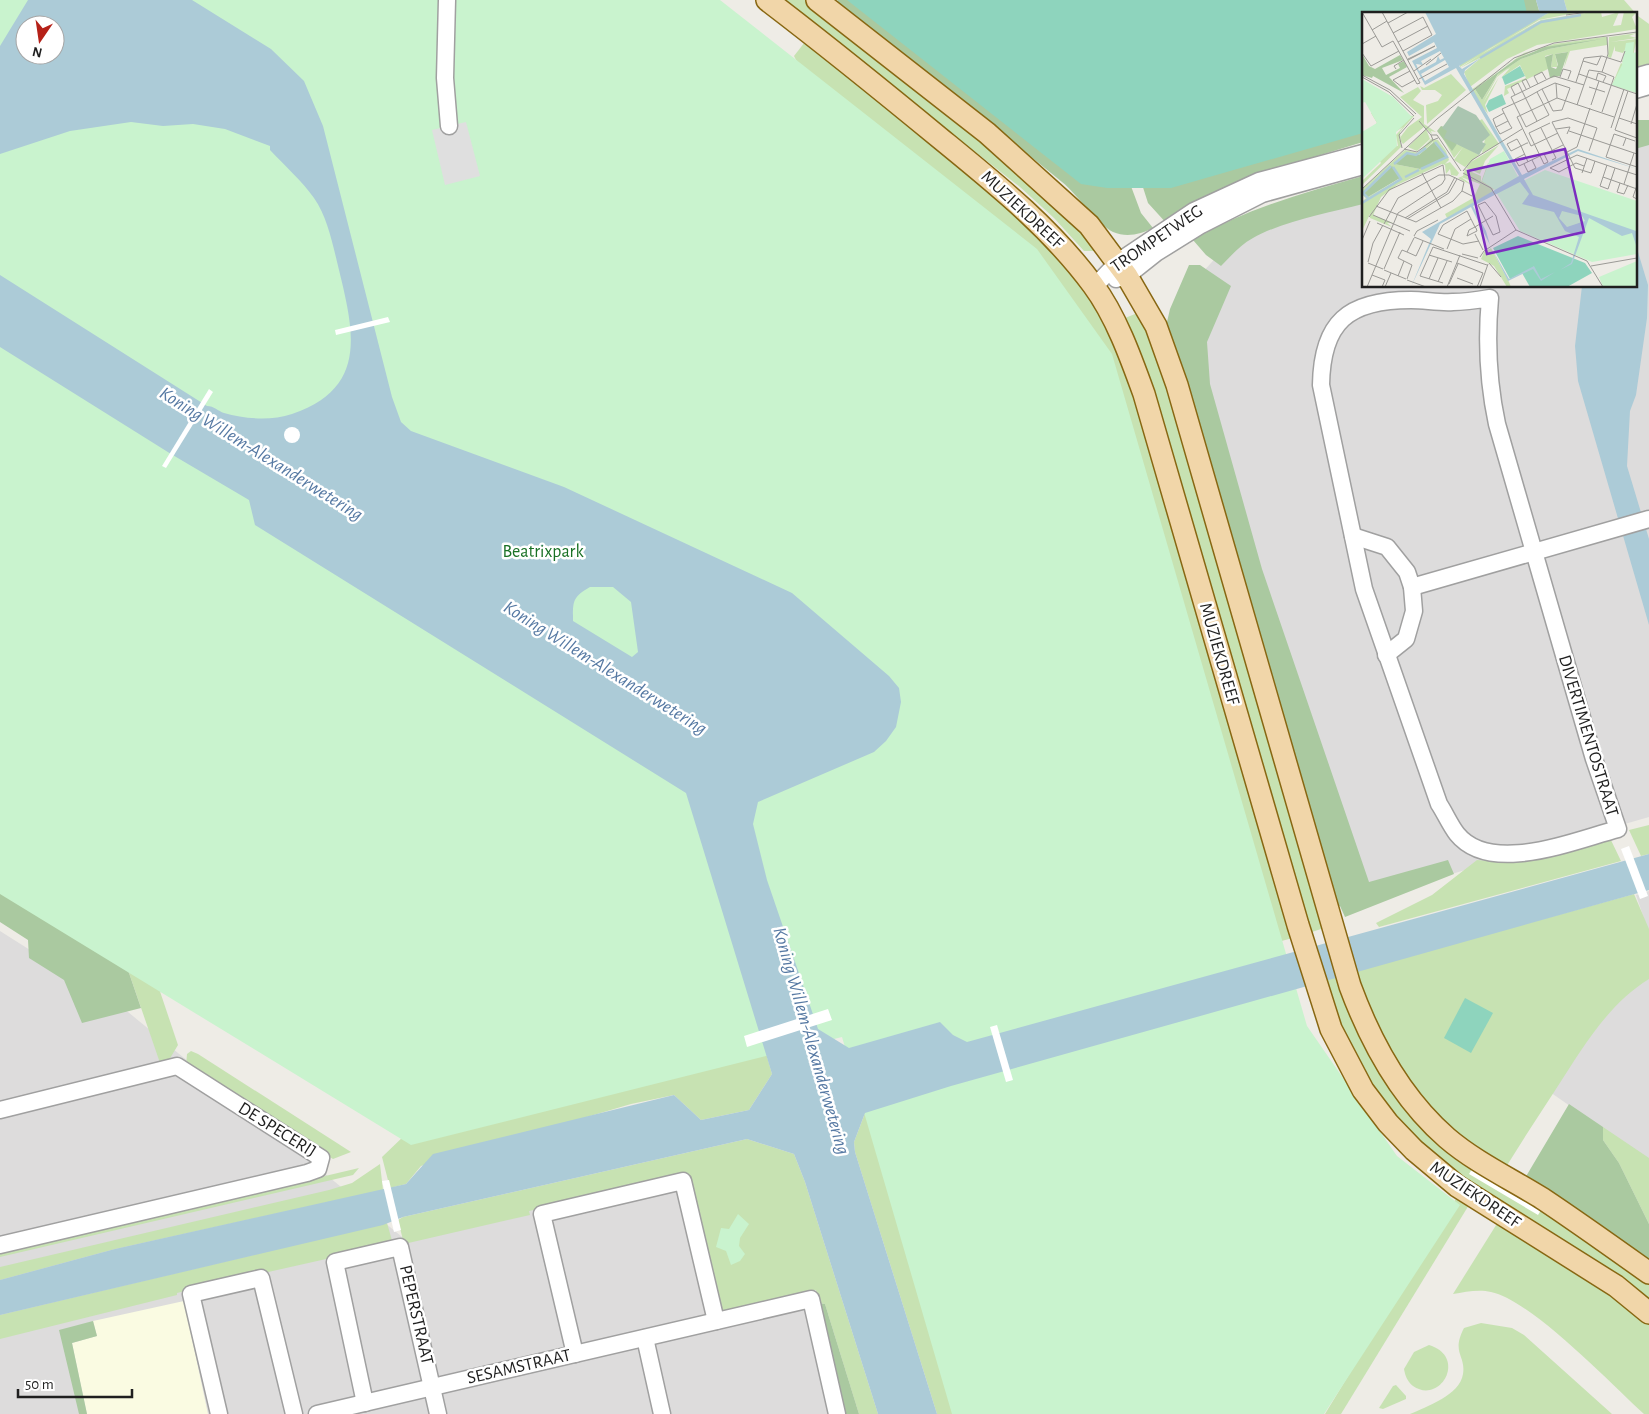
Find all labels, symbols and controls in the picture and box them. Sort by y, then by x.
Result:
inset map [1362,12,1636,288]
north arrow [15,15,65,65]
text: N [31,44,44,60]
street label: MUZIEKDREEF [977,168,1067,253]
street label: TROMPETWEG [1108,202,1206,276]
water label: Koning Willem-Alexanderwetering [156,384,366,524]
park label: Beatrixpark [502,543,584,561]
water label: Koning Willem-Alexanderwetering [500,598,710,738]
street label: MUZIEKDREEF [1196,601,1242,707]
street label: DIVERTIMENTOSTRAAT [1555,653,1621,819]
water label: Koning Willem-Alexanderwetering [769,925,853,1157]
street label: DE SPECERIJ [235,1099,319,1161]
street label: MUZIEKDREEF [1426,1158,1524,1232]
street label: PEPERSTRAAT [396,1263,436,1367]
street label: SESAMSTRAAT [465,1346,573,1388]
scale bar [18,1366,131,1398]
text: 50 m [25,1377,54,1392]

